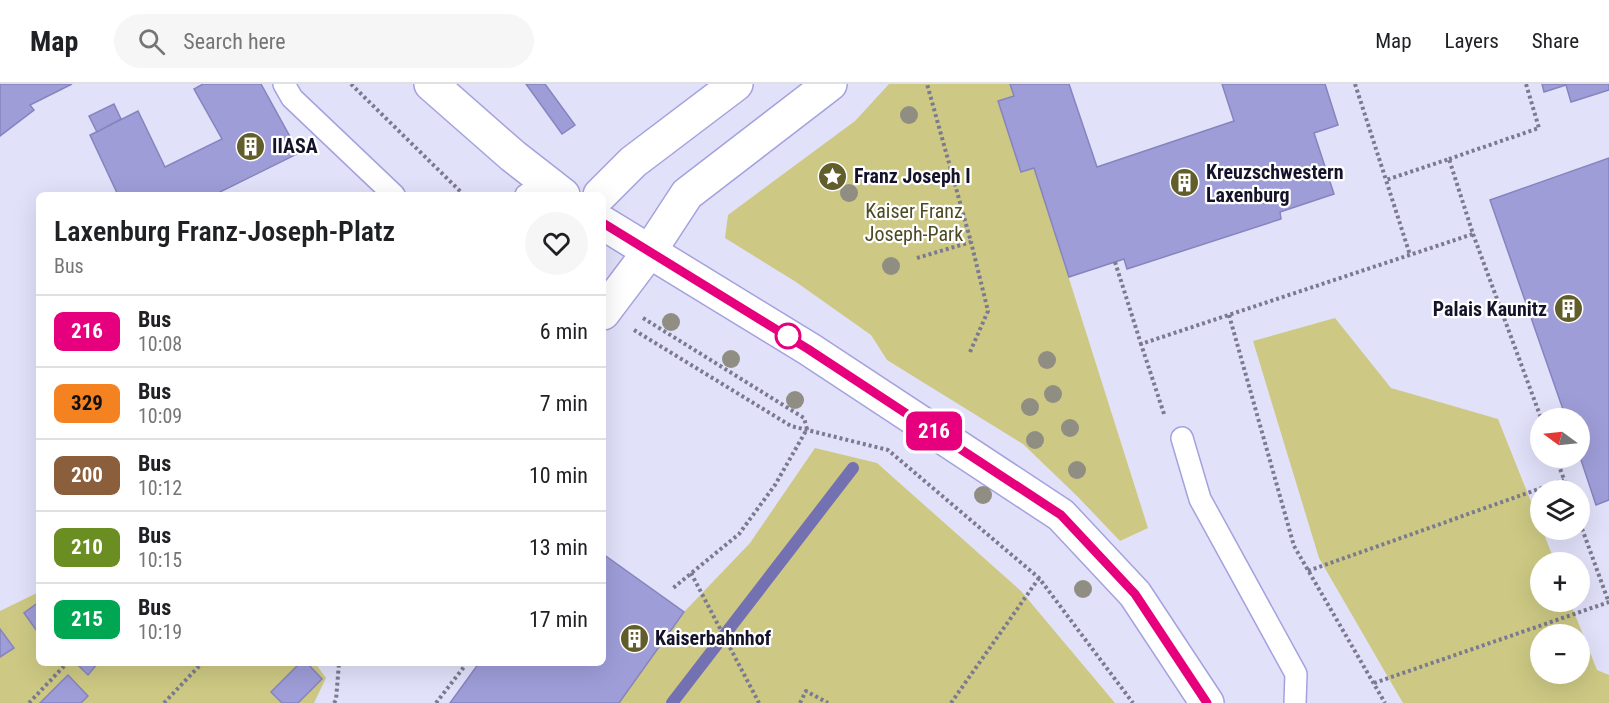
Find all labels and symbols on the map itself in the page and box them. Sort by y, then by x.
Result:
building icon: IIASA [235,130,267,162]
place label: IIASA [272,134,318,158]
place icon: Franz Joseph I [817,160,849,192]
place label: Kreuzschwestern Laxenburg [1206,160,1344,207]
place label: Franz Joseph I [854,164,971,188]
building icon: Kreuzschwestern Laxenburg [1169,167,1201,199]
park label: Kaiser Franz Joseph-Park [865,199,963,246]
building icon: Palais Kaunitz [1552,293,1584,325]
place label: Palais Kaunitz [1433,297,1547,321]
unlabelled marker [775,323,801,349]
north arrow [1530,408,1590,468]
line badge: 216 [900,412,968,450]
building icon: Kaiserbahnhof [618,622,650,654]
place label: Kaiserbahnhof [655,626,772,650]

